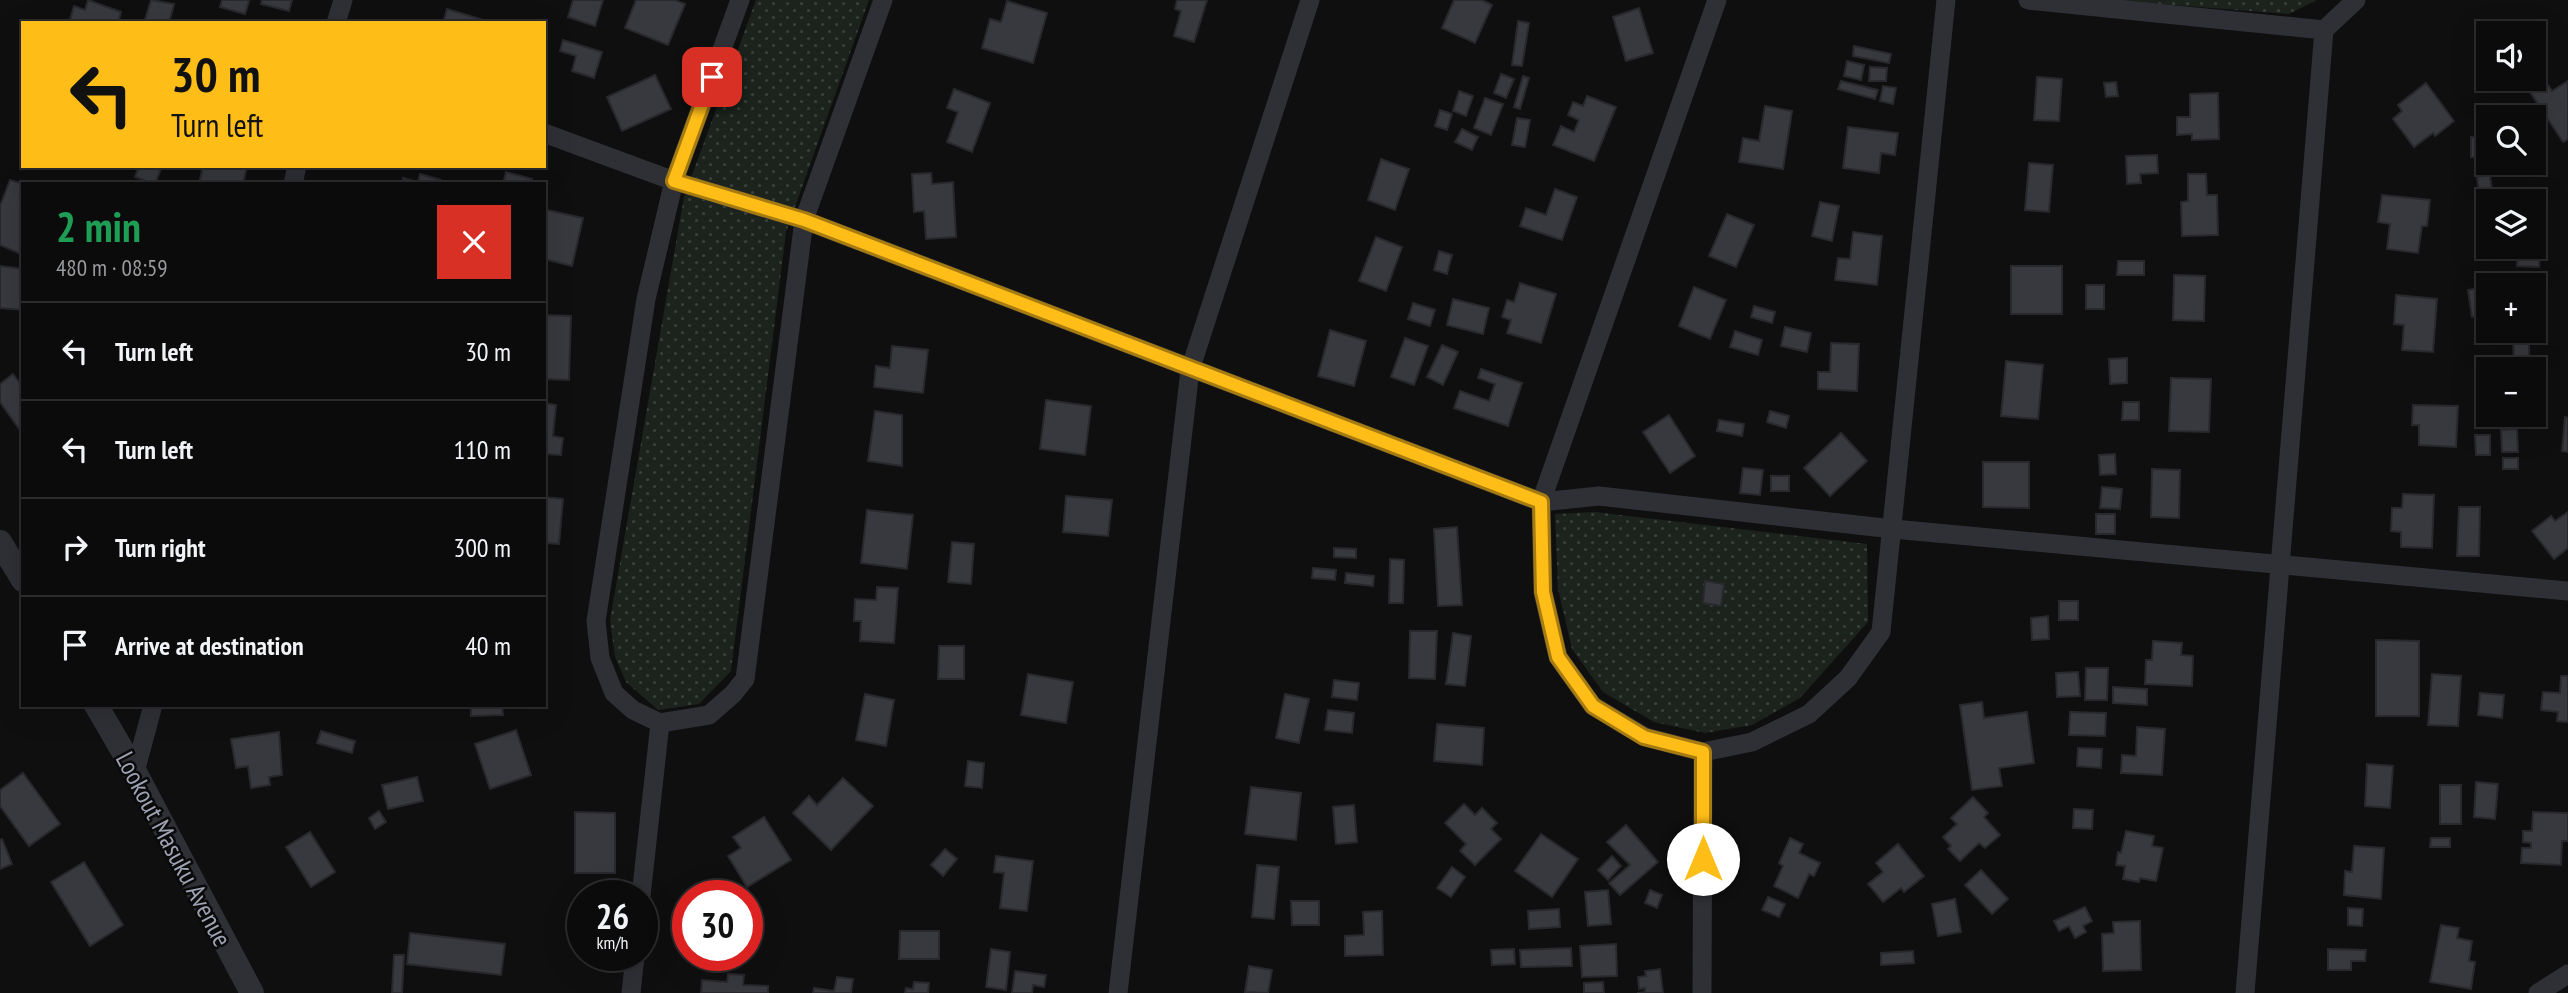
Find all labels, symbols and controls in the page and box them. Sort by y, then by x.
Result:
map controls [2476,21,2546,427]
button: sound [2476,21,2546,91]
text: 30 m [171,42,260,106]
pin [682,47,742,107]
icon: left [56,49,147,140]
icon: arrive [693,58,731,96]
text: Turn left [171,104,263,146]
button: search [2476,105,2546,175]
button: layers [2476,189,2546,259]
text: 2 min [56,199,141,254]
button: close [437,205,511,279]
text: 480 m · 08:59 [56,253,168,282]
button: + [2476,273,2546,343]
icon: left [56,332,94,370]
text: Turn left [115,335,193,368]
text: 30 m [465,335,511,368]
button: − [2476,357,2546,427]
icon: left [56,430,94,468]
text: Turn left [115,433,193,466]
text: 110 m [453,433,511,466]
icon: right [56,528,94,566]
text: Turn right [115,531,206,564]
text: 300 m [453,531,511,564]
icon: arrive [56,626,94,664]
text: Arrive at destination [115,629,304,662]
text: 40 m [465,629,511,662]
street label: Lookout Masuku Avenue [109,746,239,952]
position arrow [1666,822,1740,896]
speed limit sign: 30 [672,880,763,971]
text: 26 [596,893,629,939]
text: km/h [597,931,628,954]

